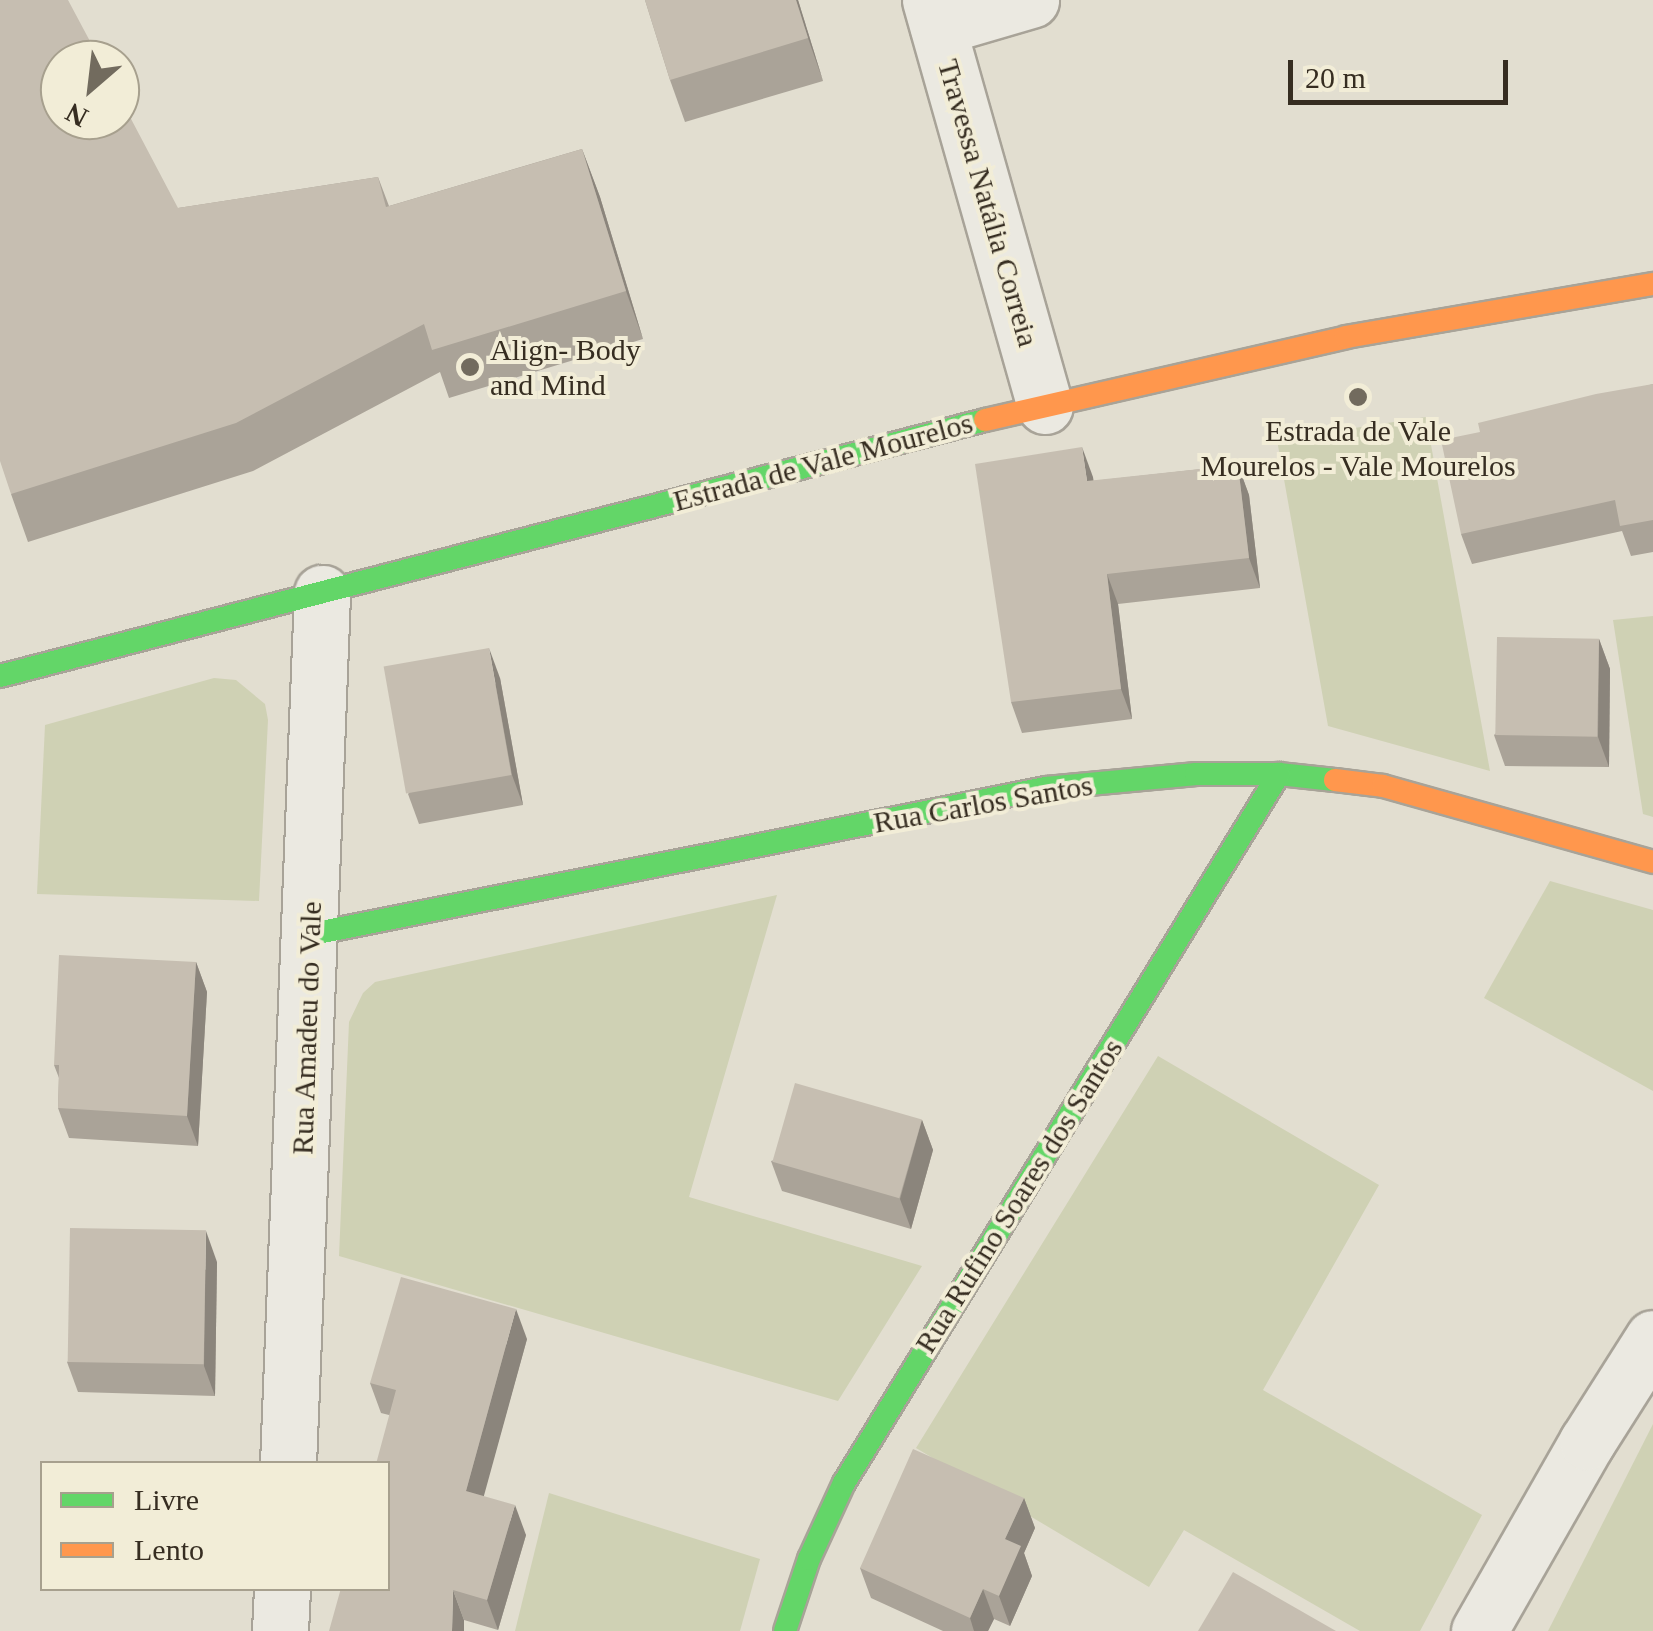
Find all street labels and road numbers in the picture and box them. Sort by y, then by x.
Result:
street label: Travessa Natália Correia [930,55,1046,351]
street label: Estrada de Vale Mourelos [669,405,977,519]
street label: Rua Carlos Santos [871,767,1095,841]
street label: Rua Amadeu do Vale [285,900,329,1156]
street label: Rua Rufino Soares dos Santos [907,1032,1131,1360]

